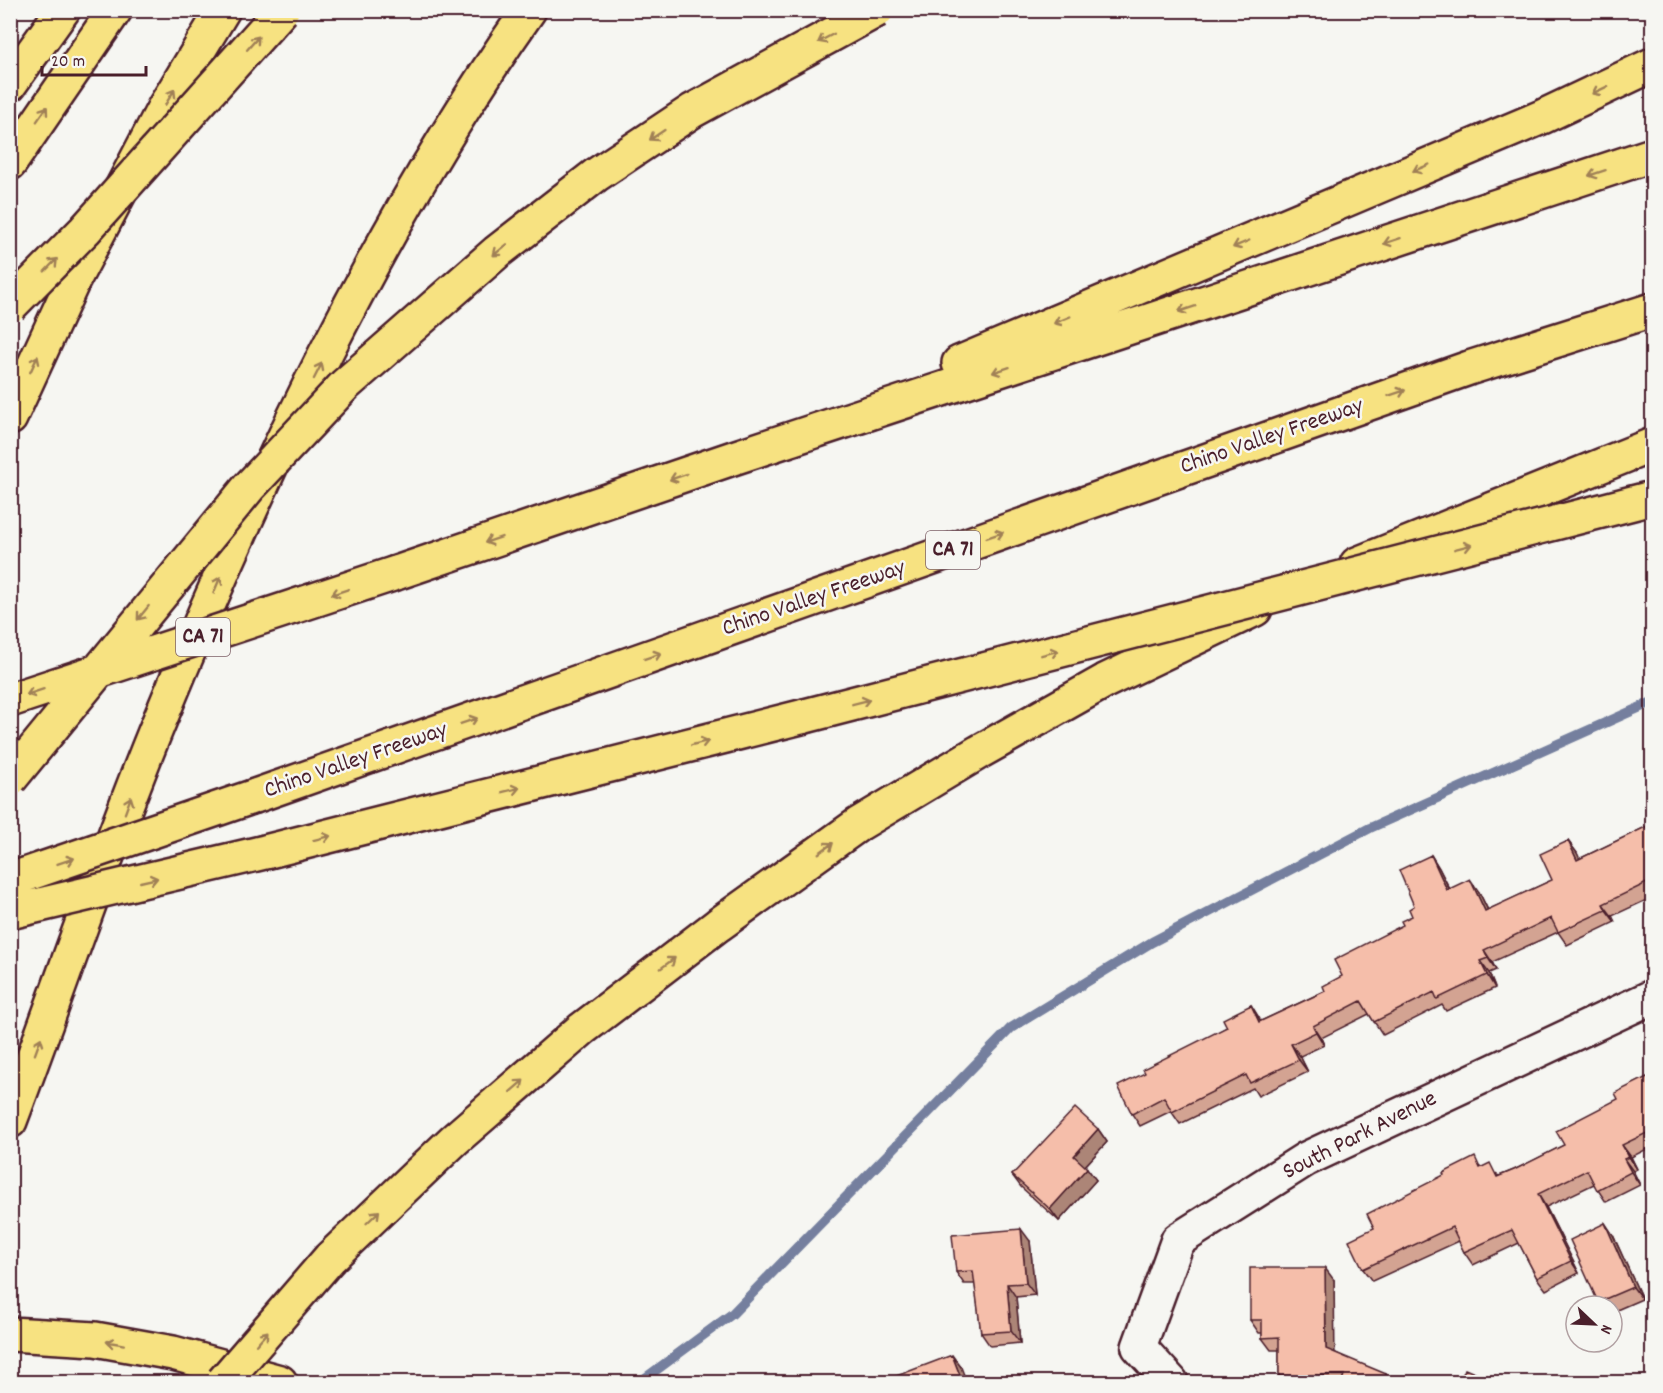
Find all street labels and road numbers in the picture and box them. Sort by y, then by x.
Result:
street label: Chino Valley Freeway [1176,389,1369,484]
road number: CA 71 [926,531,980,569]
street label: Chino Valley Freeway [718,551,911,646]
road number: CA 71 [176,618,230,656]
street label: Chino Valley Freeway [260,713,453,808]
street label: South Park Avenue [1277,1082,1443,1190]

